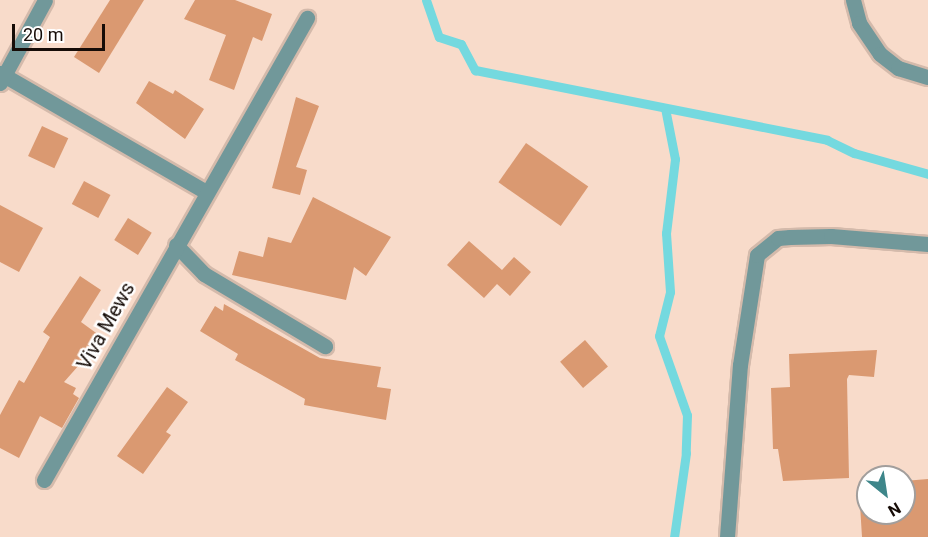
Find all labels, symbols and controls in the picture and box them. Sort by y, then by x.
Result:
scale bar [15,12,108,50]
text: 20 m [23,24,63,45]
street label: Viva Mews [72,278,140,374]
north arrow [856,465,916,525]
text: N [885,498,904,520]

